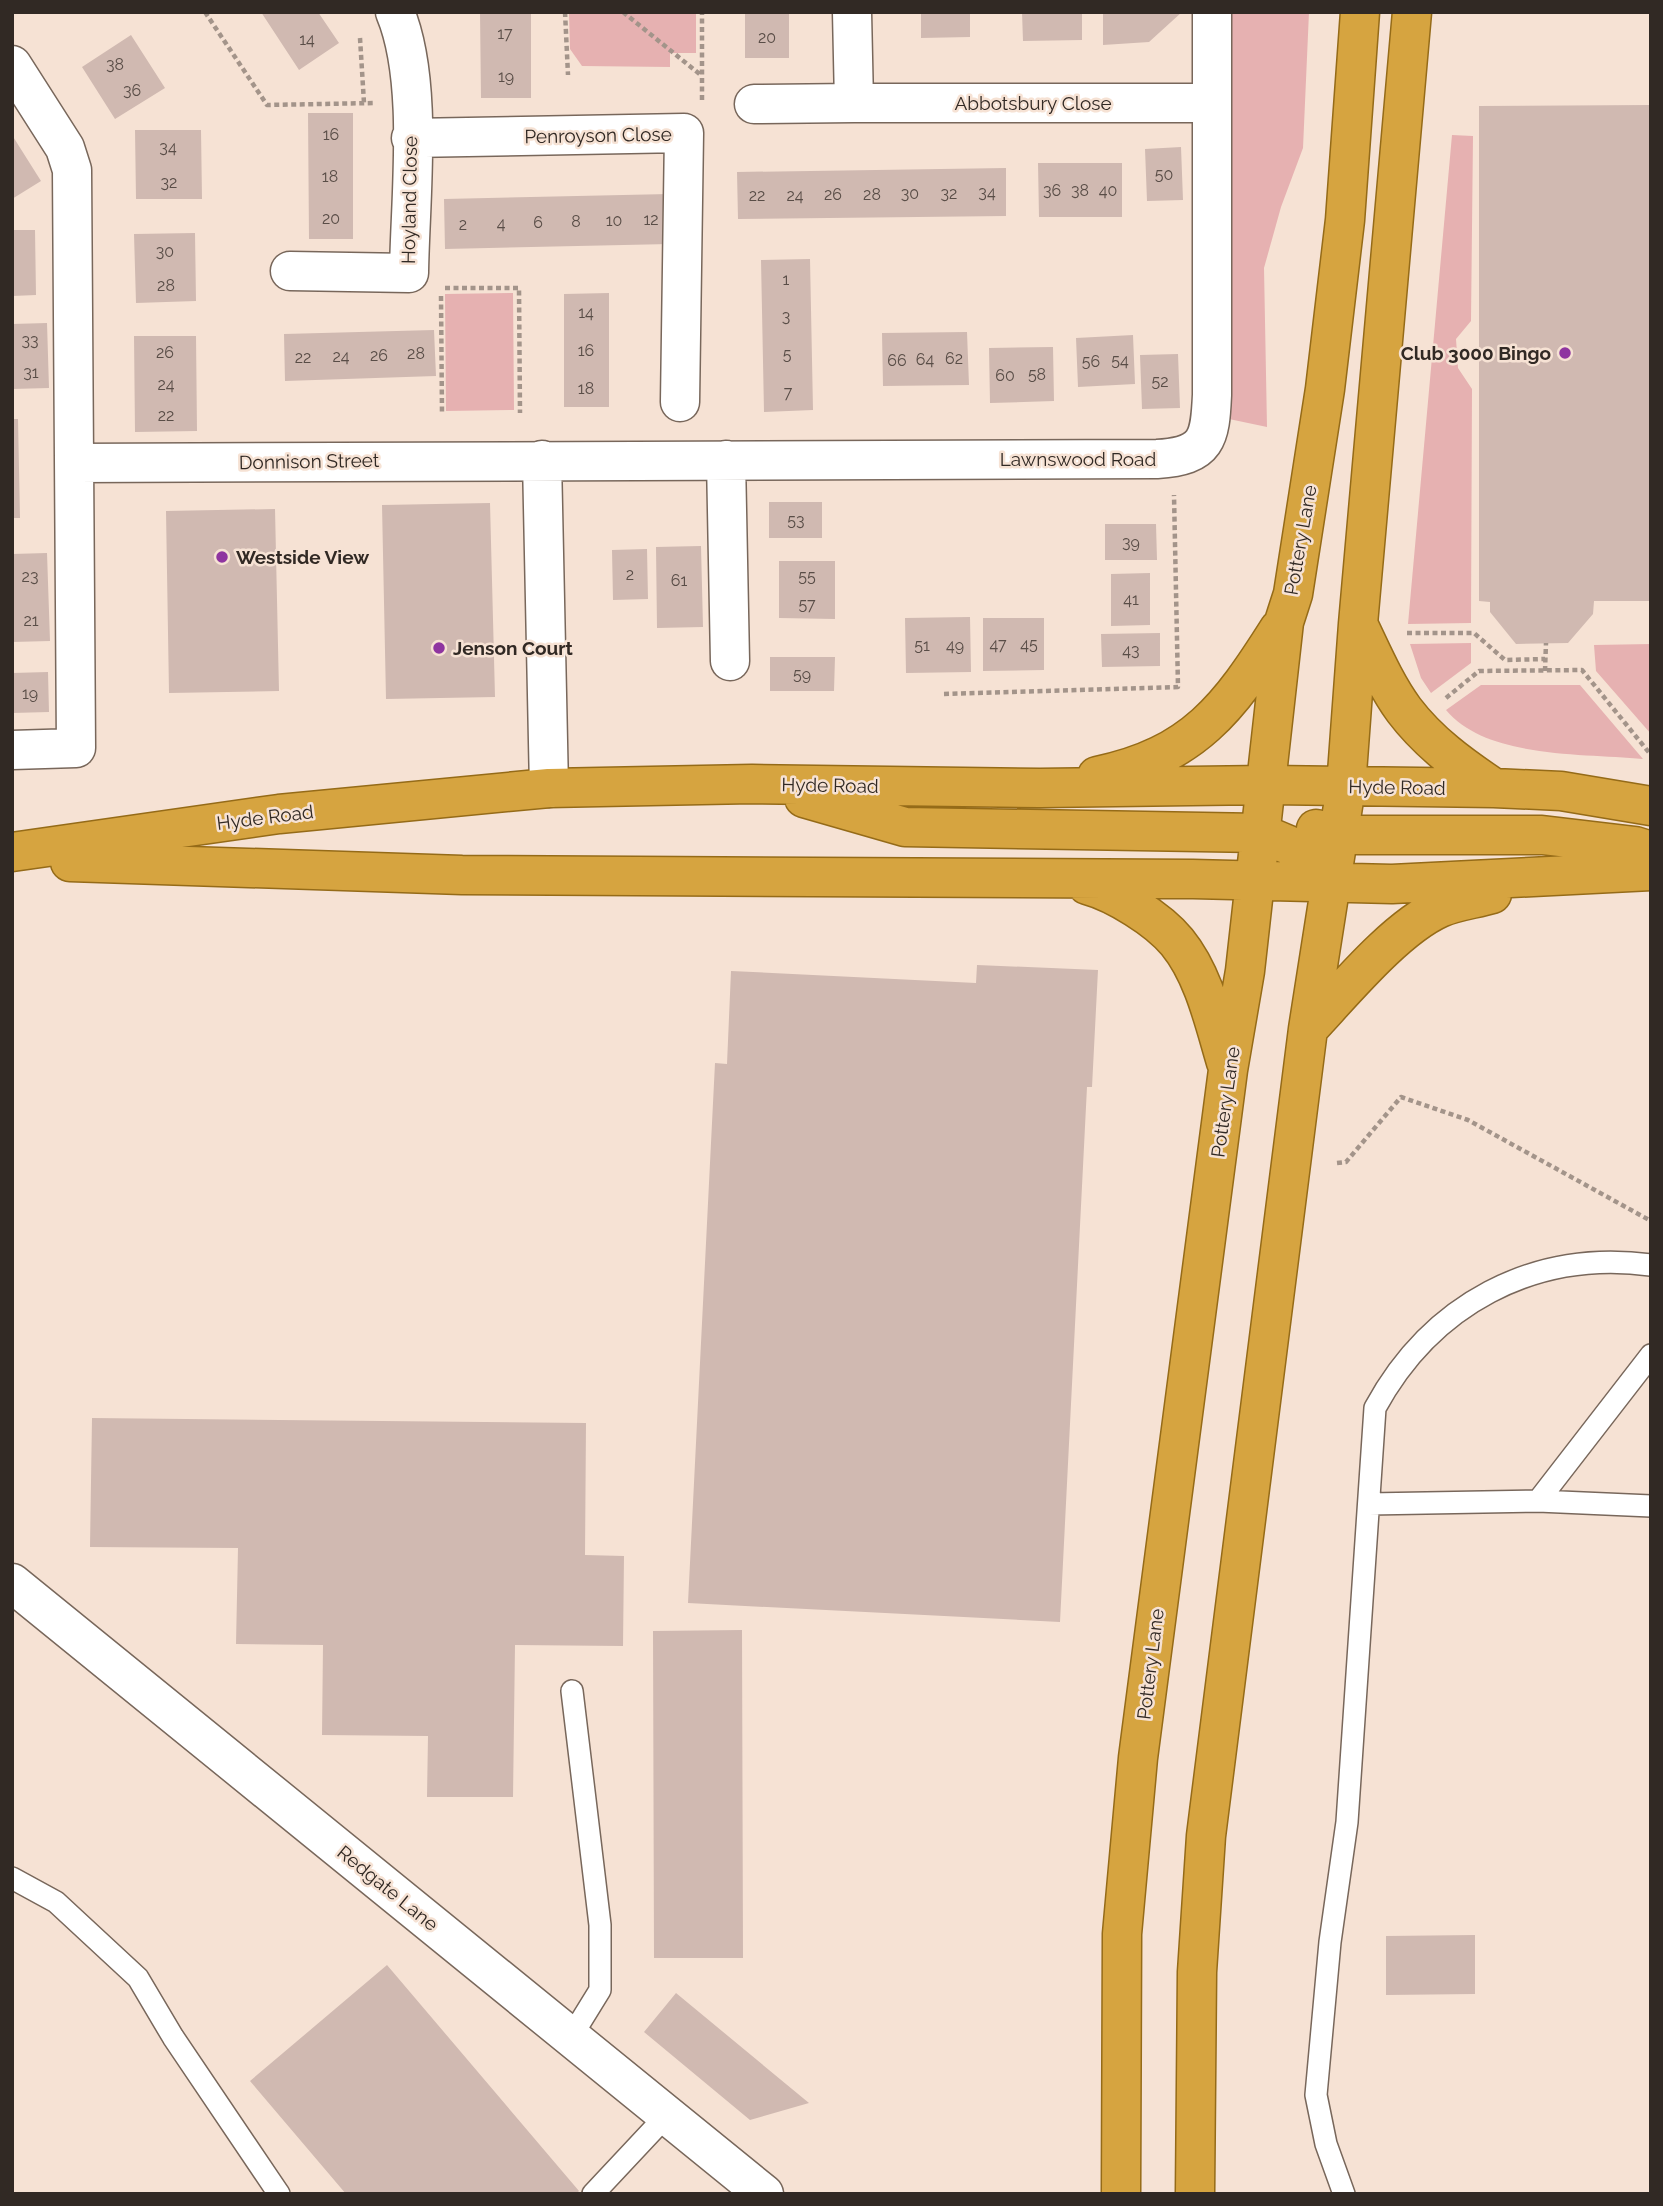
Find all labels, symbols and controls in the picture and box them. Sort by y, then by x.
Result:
house number: 17 [497,24,513,43]
house number: 20 [758,28,776,47]
house number: 14 [299,30,315,49]
house number: 38 [106,55,124,74]
house number: 19 [498,67,514,86]
house number: 36 [123,81,141,100]
street label: Abbotsbury Close [954,92,1112,114]
street label: Penroyson Close [524,123,672,147]
house number: 16 [323,125,339,144]
street label: Hoyland Close [397,136,421,264]
house number: 34 [159,138,177,157]
house number: 50 [1155,165,1173,184]
house number: 18 [322,167,338,186]
house number: 32 [161,173,177,192]
house number: 36 [1043,181,1061,200]
house number: 38 [1071,181,1089,200]
house number: 40 [1099,181,1117,200]
house number: 34 [978,183,996,202]
house number: 30 [901,184,919,203]
house number: 32 [941,184,957,203]
house number: 26 [824,185,842,204]
house number: 28 [863,185,881,204]
house number: 22 [749,186,765,205]
house number: 24 [786,186,804,205]
house number: 20 [322,209,340,228]
house number: 12 [643,210,659,229]
house number: 10 [606,211,622,230]
house number: 8 [571,212,581,231]
house number: 6 [533,213,543,232]
house number: 4 [497,214,506,233]
house number: 2 [459,215,467,234]
house number: 30 [156,242,174,261]
house number: 1 [783,270,790,289]
house number: 28 [157,276,175,295]
house number: 14 [578,303,594,322]
house number: 3 [782,307,790,326]
house number: 33 [21,331,39,350]
house number: 16 [578,341,594,360]
place label: Club 3000 Bingo [1401,342,1551,364]
house number: 26 [156,343,174,362]
house number: 28 [407,344,425,363]
house number: 5 [783,345,792,364]
marker: Club 3000 Bingo [1557,345,1573,361]
house number: 26 [370,346,388,365]
house number: 24 [332,347,350,366]
house number: 22 [295,348,311,367]
house number: 62 [945,349,963,368]
house number: 64 [916,350,934,369]
house number: 66 [887,351,907,370]
house number: 54 [1111,351,1129,370]
house number: 56 [1082,352,1100,371]
house number: 31 [23,363,39,382]
house number: 58 [1028,365,1046,384]
house number: 60 [995,366,1015,385]
house number: 52 [1151,372,1169,391]
house number: 24 [157,375,175,394]
house number: 18 [578,379,594,398]
house number: 7 [784,383,793,402]
house number: 22 [158,406,174,425]
street label: Lawnswood Road [1000,448,1156,470]
street label: Donnison Street [239,449,380,473]
street label: Pottery Lane [1279,483,1321,597]
house number: 53 [787,511,805,530]
house number: 39 [1122,533,1140,552]
place label: Westside View [236,546,369,568]
marker: Westside View [214,549,230,565]
house number: 2 [626,565,634,584]
house number: 23 [22,567,38,586]
house number: 55 [798,567,816,586]
house number: 61 [671,571,687,590]
house number: 41 [1123,590,1139,609]
house number: 57 [798,595,816,614]
house number: 21 [23,611,39,630]
house number: 47 [989,635,1007,654]
house number: 45 [1020,635,1038,654]
house number: 51 [914,636,930,655]
house number: 49 [946,636,964,655]
place label: Jenson Court [453,637,574,659]
marker: Jenson Court [431,640,447,656]
house number: 43 [1122,641,1140,660]
house number: 59 [793,665,811,684]
house number: 19 [22,684,38,703]
street label: Hyde Road [781,773,879,797]
street label: Hyde Road [1348,775,1446,799]
street label: Hyde Road [215,800,315,834]
street label: Pottery Lane [1206,1045,1244,1159]
street label: Pottery Lane [1132,1607,1168,1721]
street label: Redgate Lane [333,1841,443,1935]

